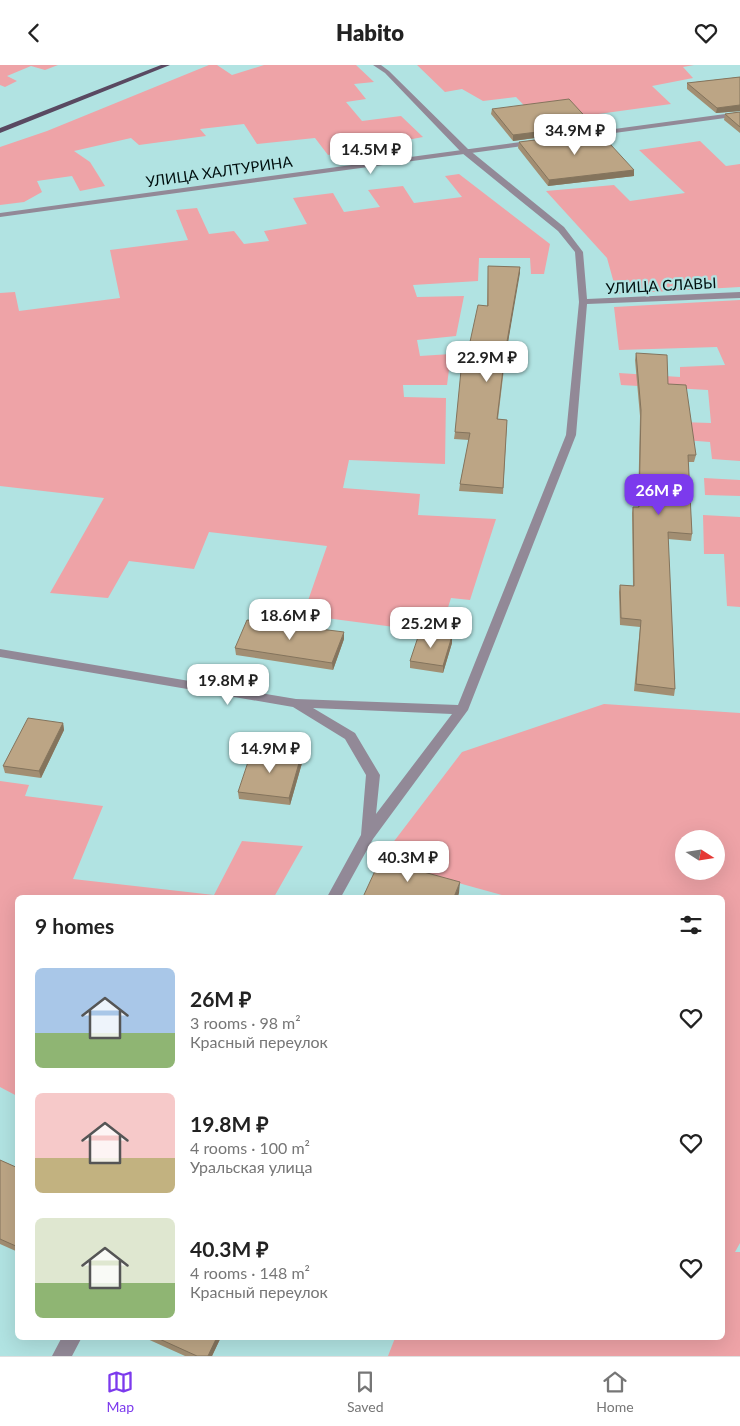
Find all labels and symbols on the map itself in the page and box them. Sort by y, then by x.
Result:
pin: 34.9M ₽ [529,113,621,156]
pin: 14.5M ₽ [325,133,417,175]
street label: УЛИЦА ХАЛТУРИНА [145,152,294,190]
street label: УЛИЦА СЛАВЫ [605,273,717,297]
pin: 22.9M ₽ [441,341,533,383]
pin: 26M ₽ [624,473,694,516]
pin: 18.6M ₽ [244,599,336,641]
pin: 25.2M ₽ [385,607,477,649]
pin: 19.8M ₽ [182,663,274,706]
pin: 14.9M ₽ [224,731,316,774]
north arrow [675,830,725,880]
pin: 40.3M ₽ [362,841,454,883]

